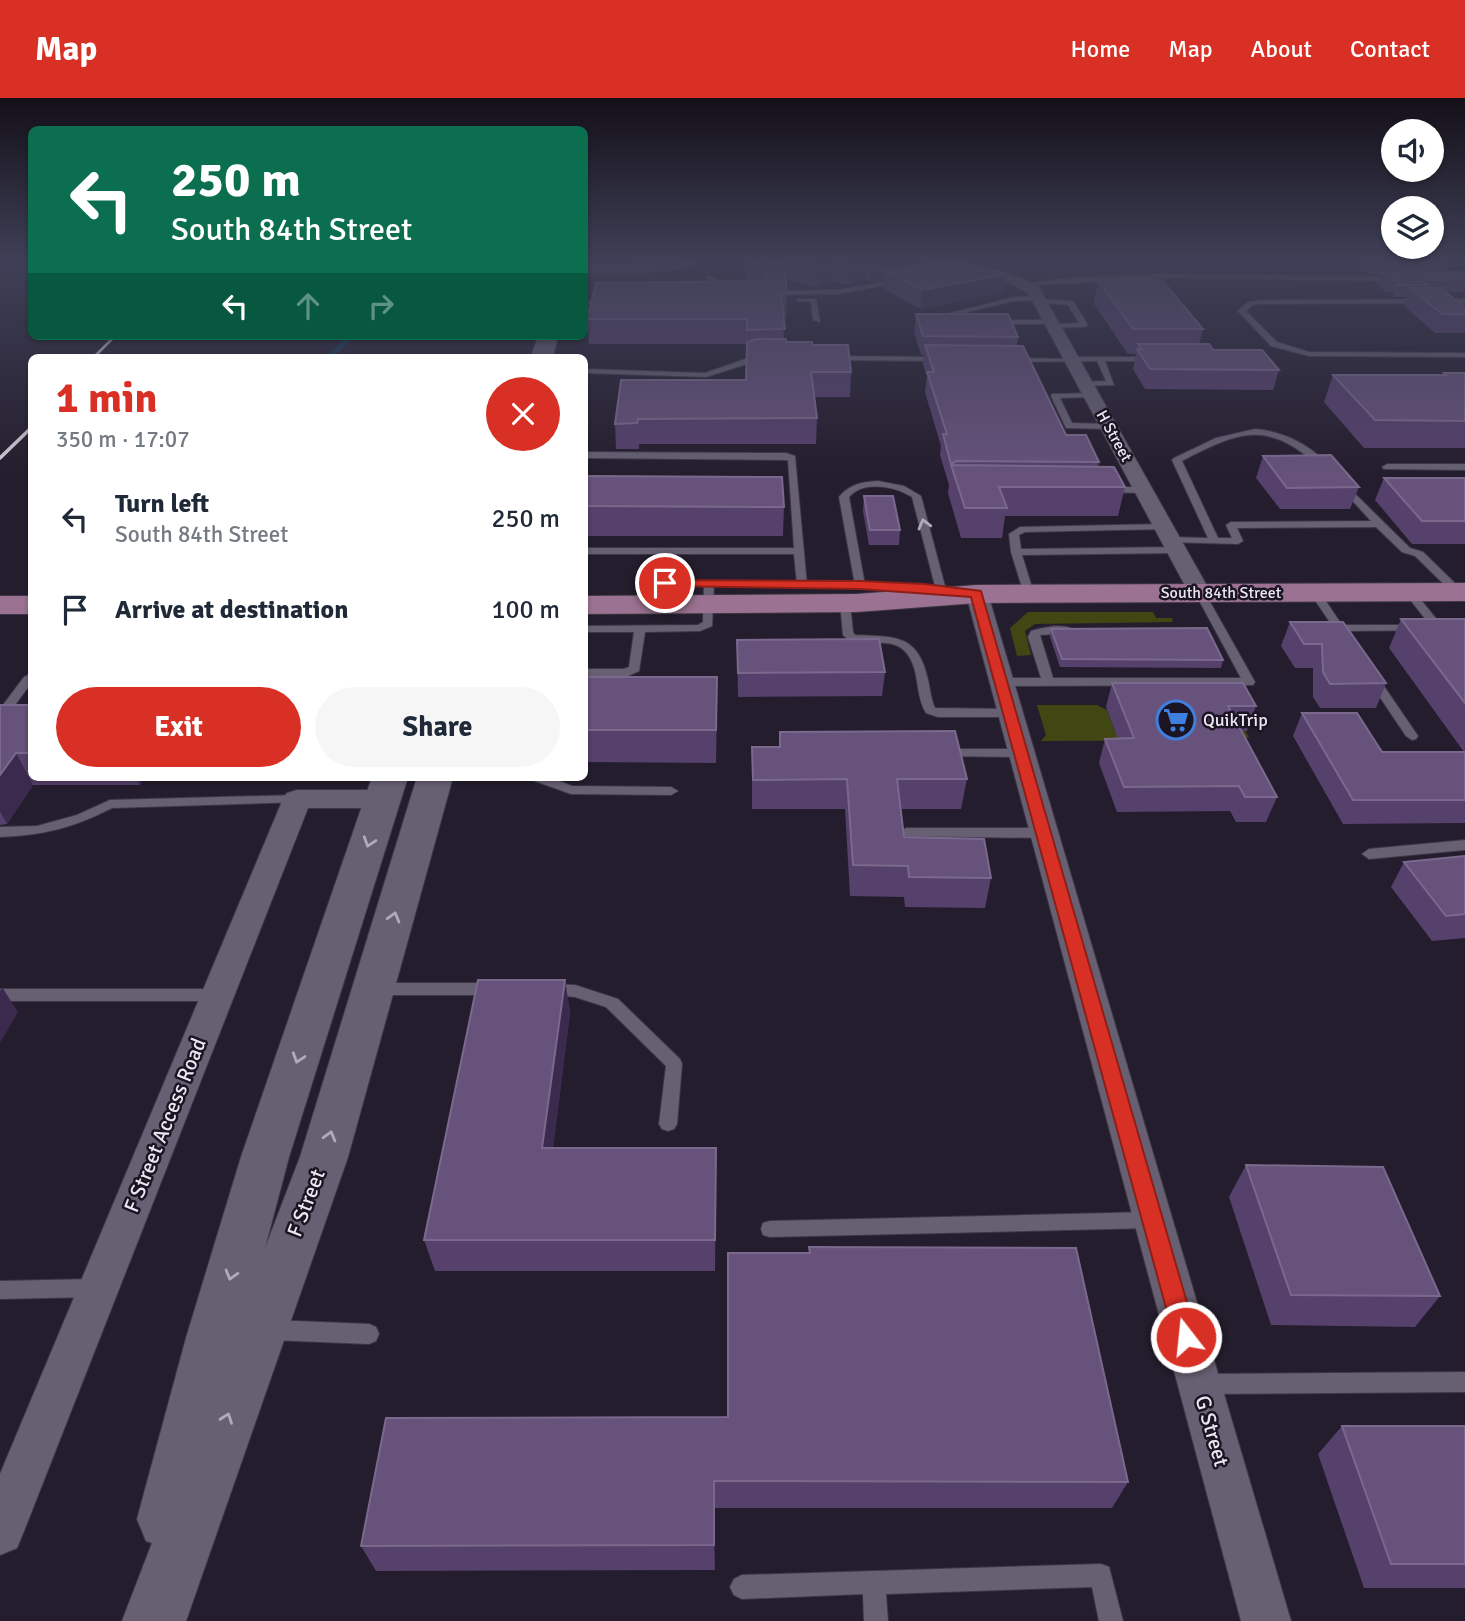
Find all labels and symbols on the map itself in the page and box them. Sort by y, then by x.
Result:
street label: H Street [1092,407,1137,466]
one-way arrow [917,518,932,530]
pin [635,553,695,613]
street label: South 84th Street [1161,583,1282,603]
supermarket icon: QuikTrip [1155,699,1197,741]
place label: QuikTrip [1203,709,1268,731]
one-way arrow [362,835,377,847]
one-way arrow [385,911,400,923]
street label: F Street Access Road [118,1034,212,1216]
one-way arrow [291,1052,306,1064]
one-way arrow [321,1130,336,1142]
street label: F Street [281,1166,331,1240]
one-way arrow [225,1269,239,1281]
position arrow [1149,1300,1223,1374]
street label: G Street [1189,1392,1235,1470]
one-way arrow [219,1413,233,1425]

